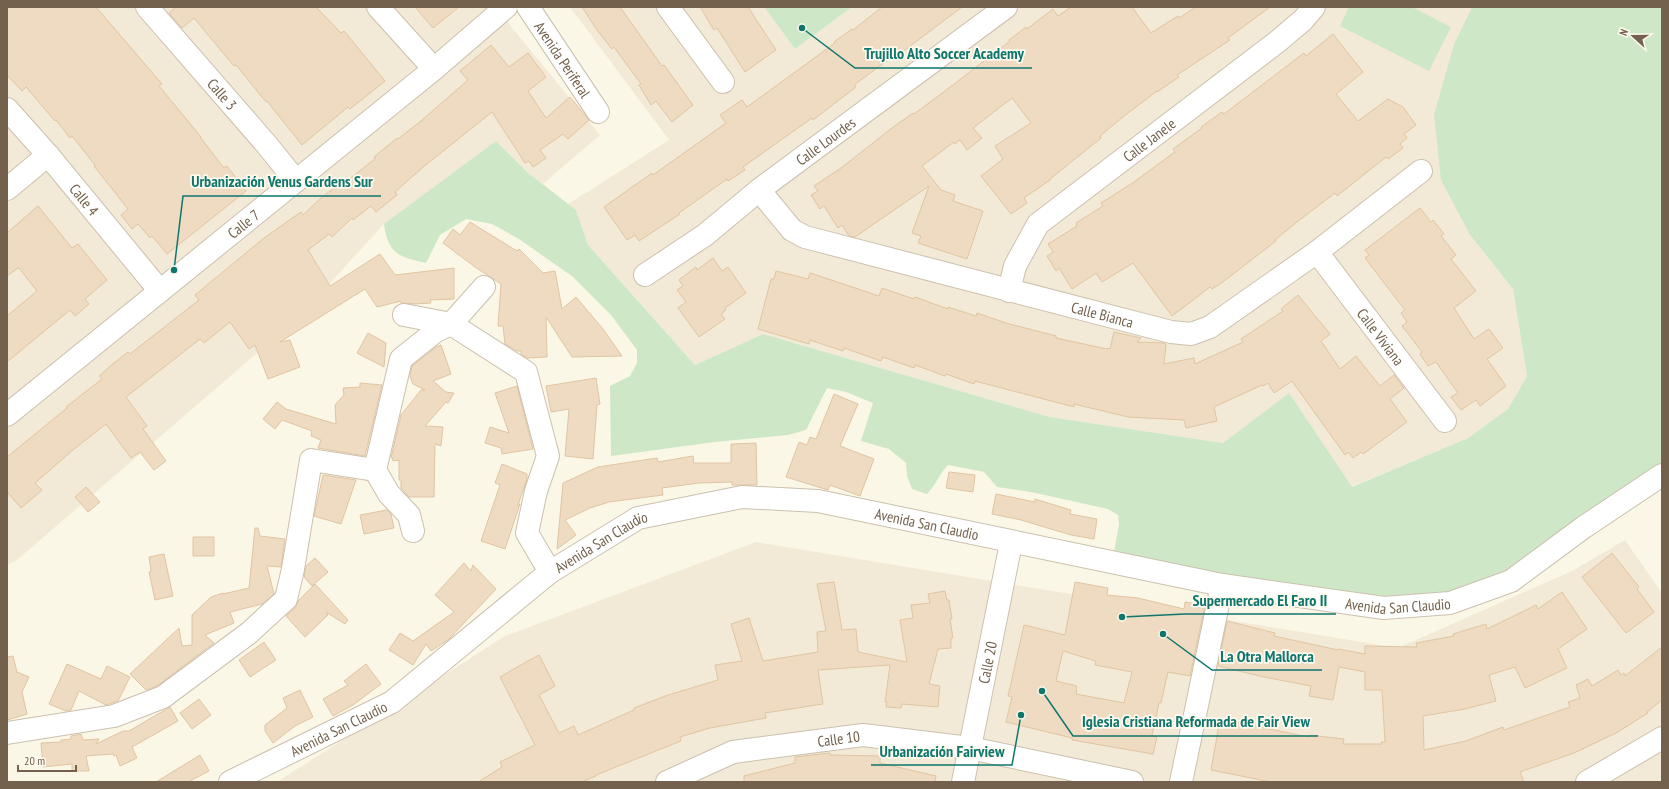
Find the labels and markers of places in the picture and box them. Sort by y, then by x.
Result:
callout: Trujillo Alto Soccer Academy [855,40,1032,68]
callout: Urbanización Venus Gardens Sur [183,168,381,196]
callout: Supermercado El Faro II [1185,586,1336,614]
callout: La Otra Mallorca [1212,642,1322,670]
callout: Iglesia Cristiana Reformada de Fair View [1073,708,1318,736]
callout: Urbanización Fairview [871,737,1012,765]

